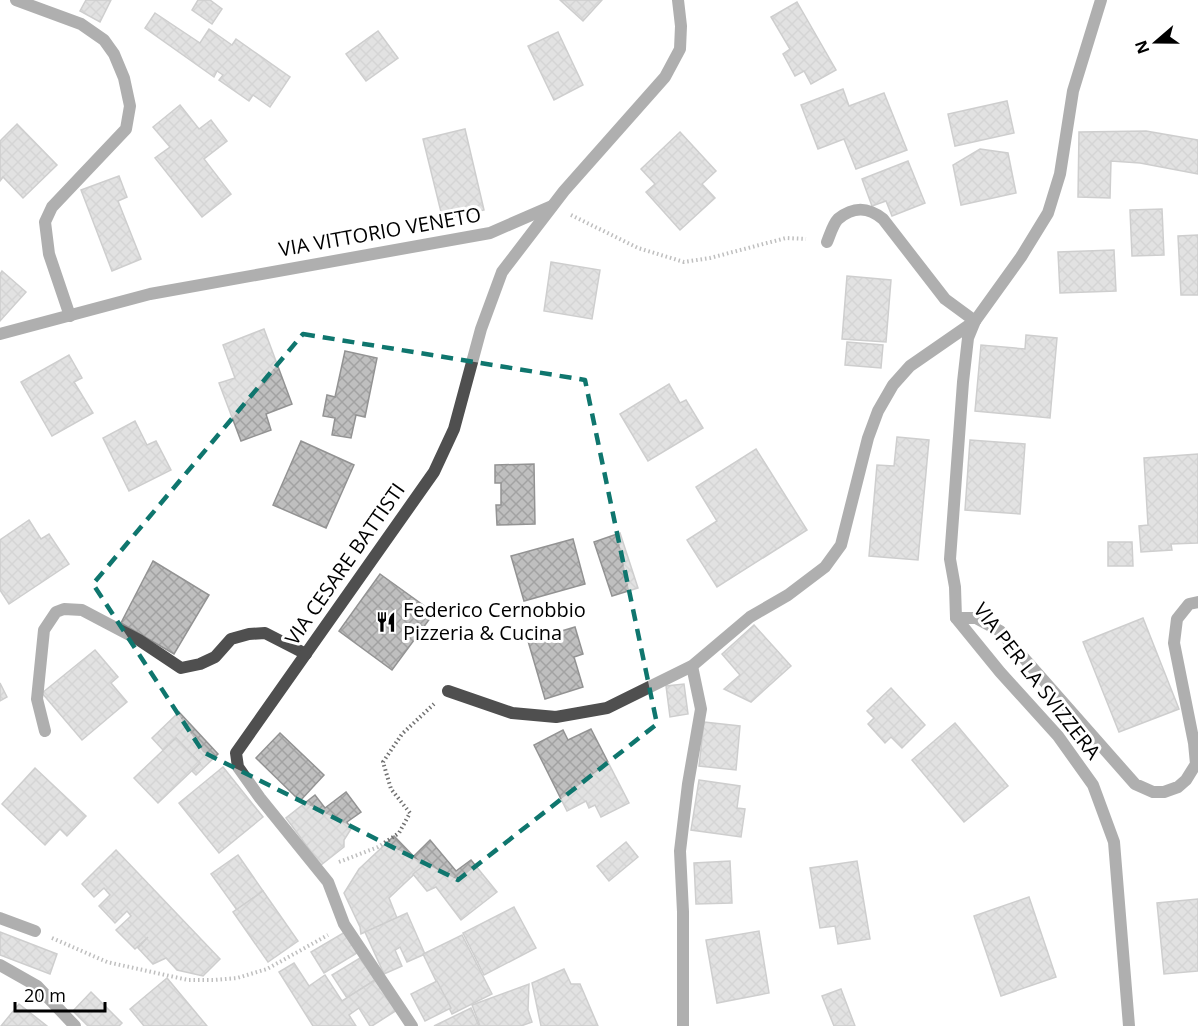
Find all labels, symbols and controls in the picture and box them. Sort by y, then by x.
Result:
north arrow [1126,12,1186,72]
text: N [1129,37,1154,57]
street label: VIA VITTORIO VENETO [277,200,483,263]
street label: VIA CESARE BATTISTI [278,477,411,650]
place label: Federico Cernobbio Pizzeria & Cucina [403,596,586,646]
street label: VIA PER LA SVIZZERA [968,597,1107,765]
restaurant icon: Federico Cernobbio Pizzeria & Cucina [374,610,398,634]
scale bar [15,975,105,1013]
text: 20 m [24,983,66,1007]

